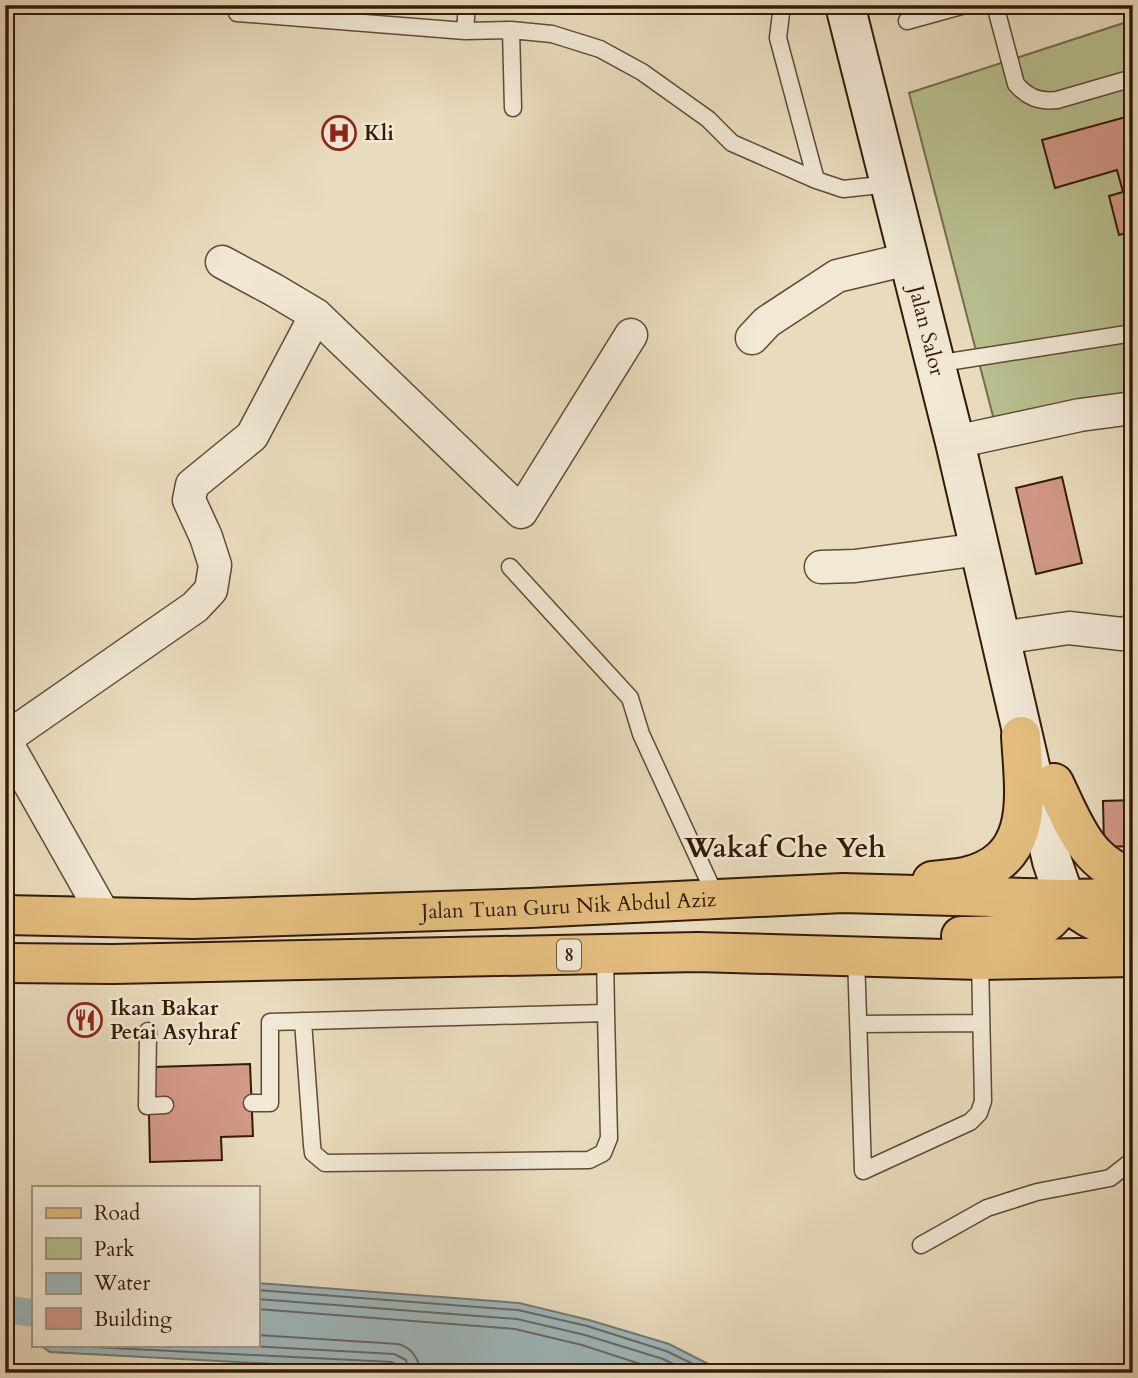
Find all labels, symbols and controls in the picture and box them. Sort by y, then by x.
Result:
hospital icon: Kli [320,114,358,152]
place label: Kli [364,119,394,148]
street label: Jalan Salor [901,280,952,379]
district label: Wakaf Che Yeh [683,829,886,867]
street label: Jalan Tuan Guru Nik Abdul Aziz [418,885,717,926]
road number: 8 [557,939,581,970]
place label: Ikan Bakar Petai Asyhraf [110,994,241,1047]
restaurant icon: Ikan Bakar Petai Asyhraf [66,1001,104,1039]
legend [32,1186,259,1346]
text: Road [94,1199,140,1228]
text: Park [94,1235,135,1264]
text: Water [93,1269,150,1298]
text: Building [94,1305,172,1334]

